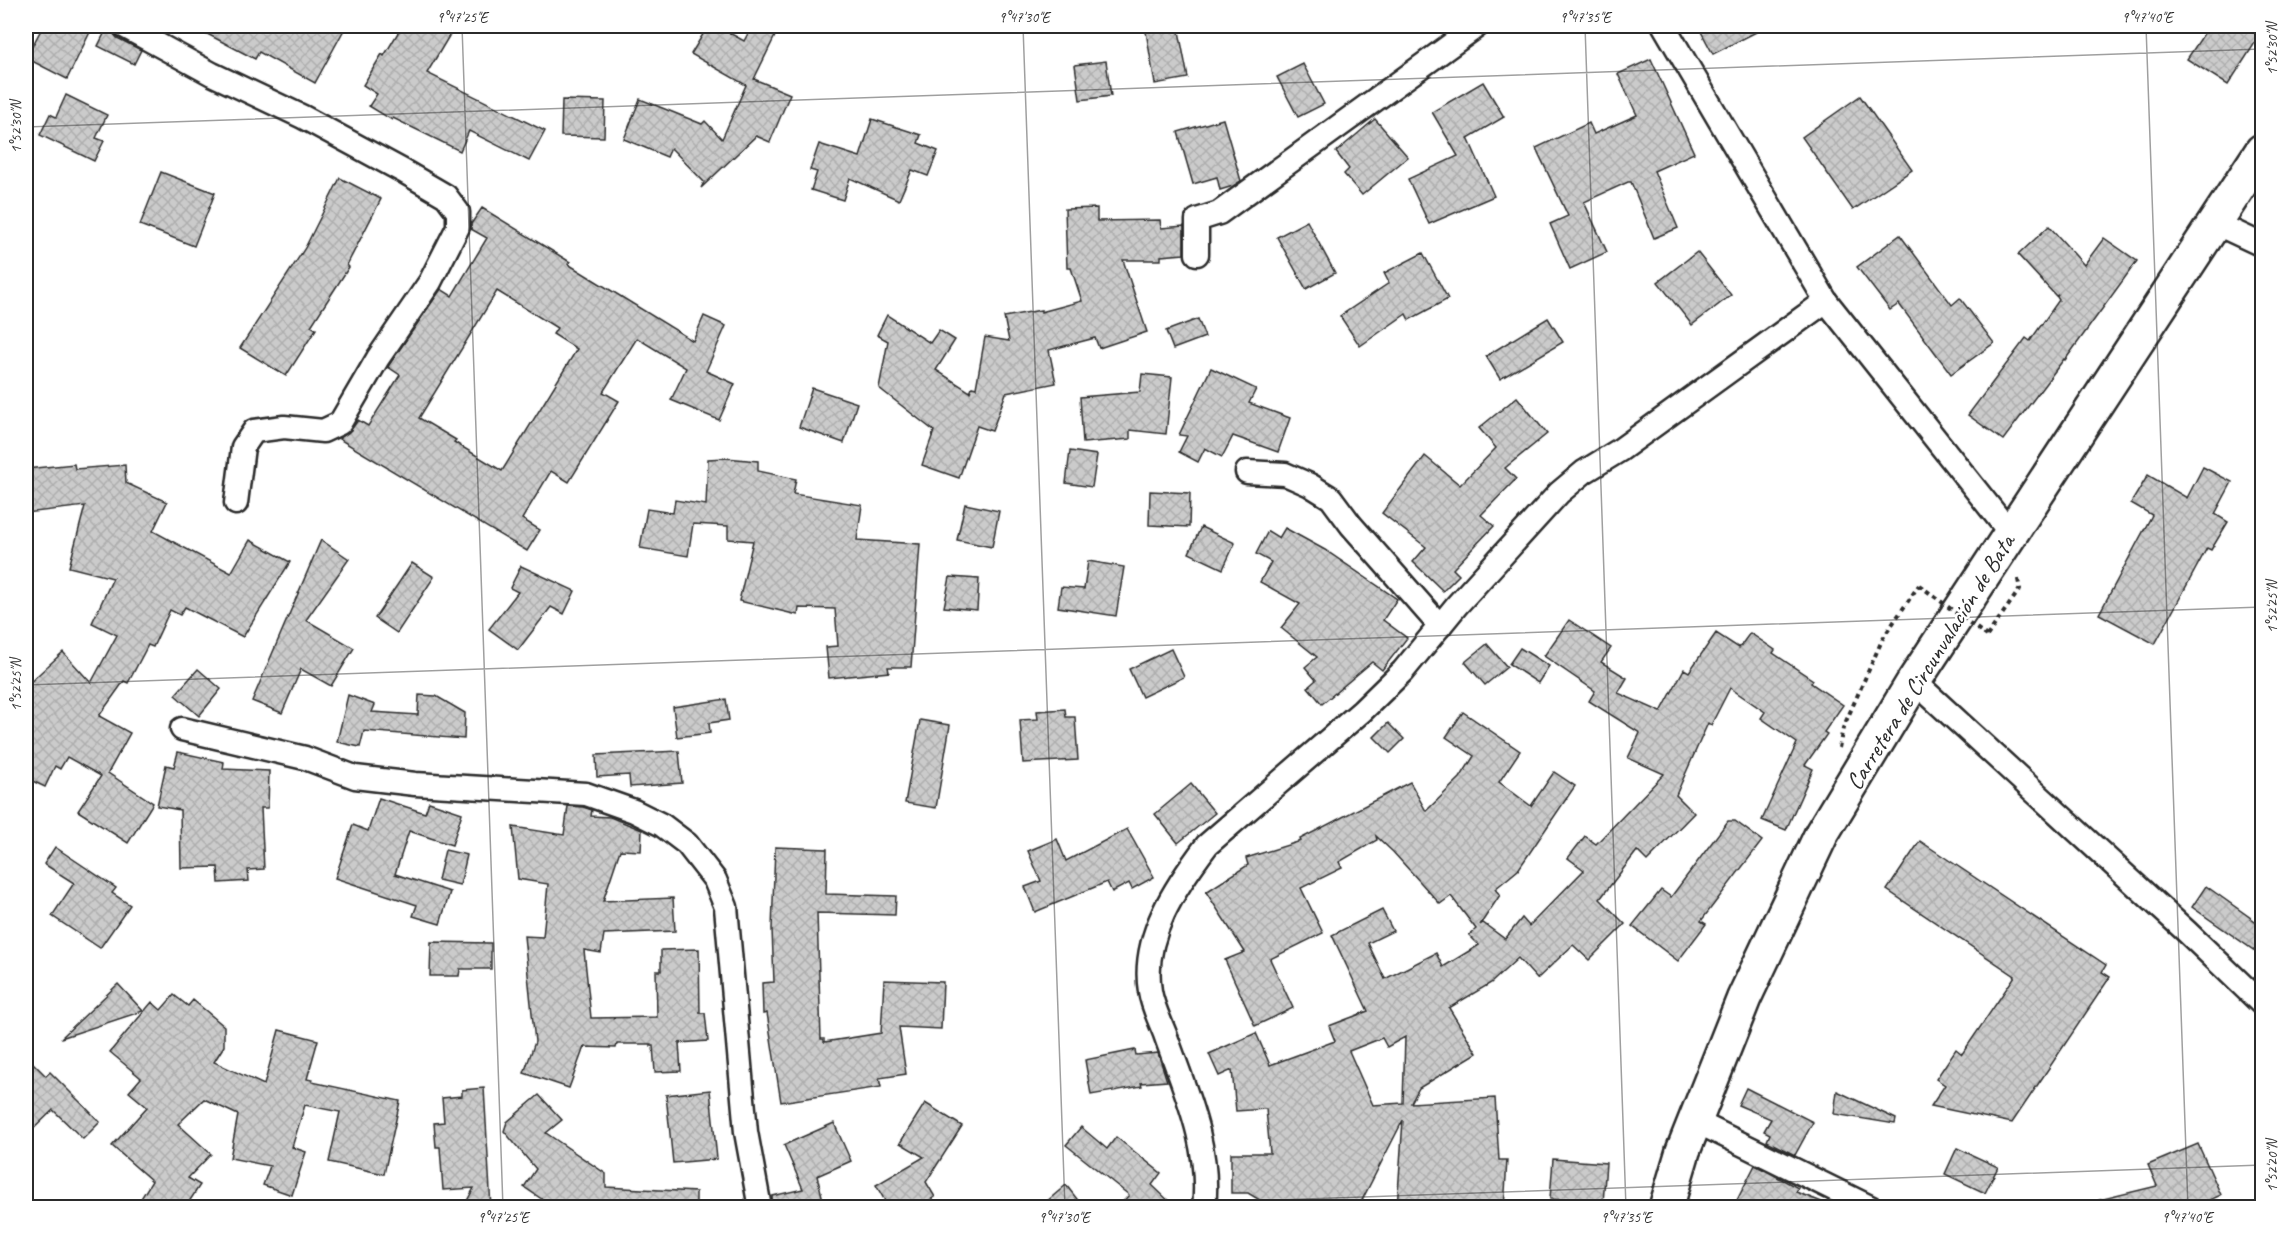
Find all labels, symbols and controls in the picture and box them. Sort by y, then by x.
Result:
text: 9°47'25"E [436,8,490,27]
text: 9°47'30"E [998,8,1052,27]
text: 9°47'35"E [1559,8,1613,27]
text: 9°47'40"E [2121,8,2175,27]
text: 1°52'30"N [2263,20,2282,75]
text: 1°52'30"N [7,98,26,153]
street label: Carretera de Circunvalación de Bata [1839,527,2022,795]
text: 1°52'25"N [2263,578,2282,633]
text: 1°52'25"N [7,656,26,711]
text: 1°52'20"N [2263,1137,2282,1192]
text: 9°47'25"E [477,1208,531,1227]
text: 9°47'30"E [1038,1208,1092,1227]
text: 9°47'35"E [1600,1208,1654,1227]
text: 9°47'40"E [2161,1208,2215,1227]

